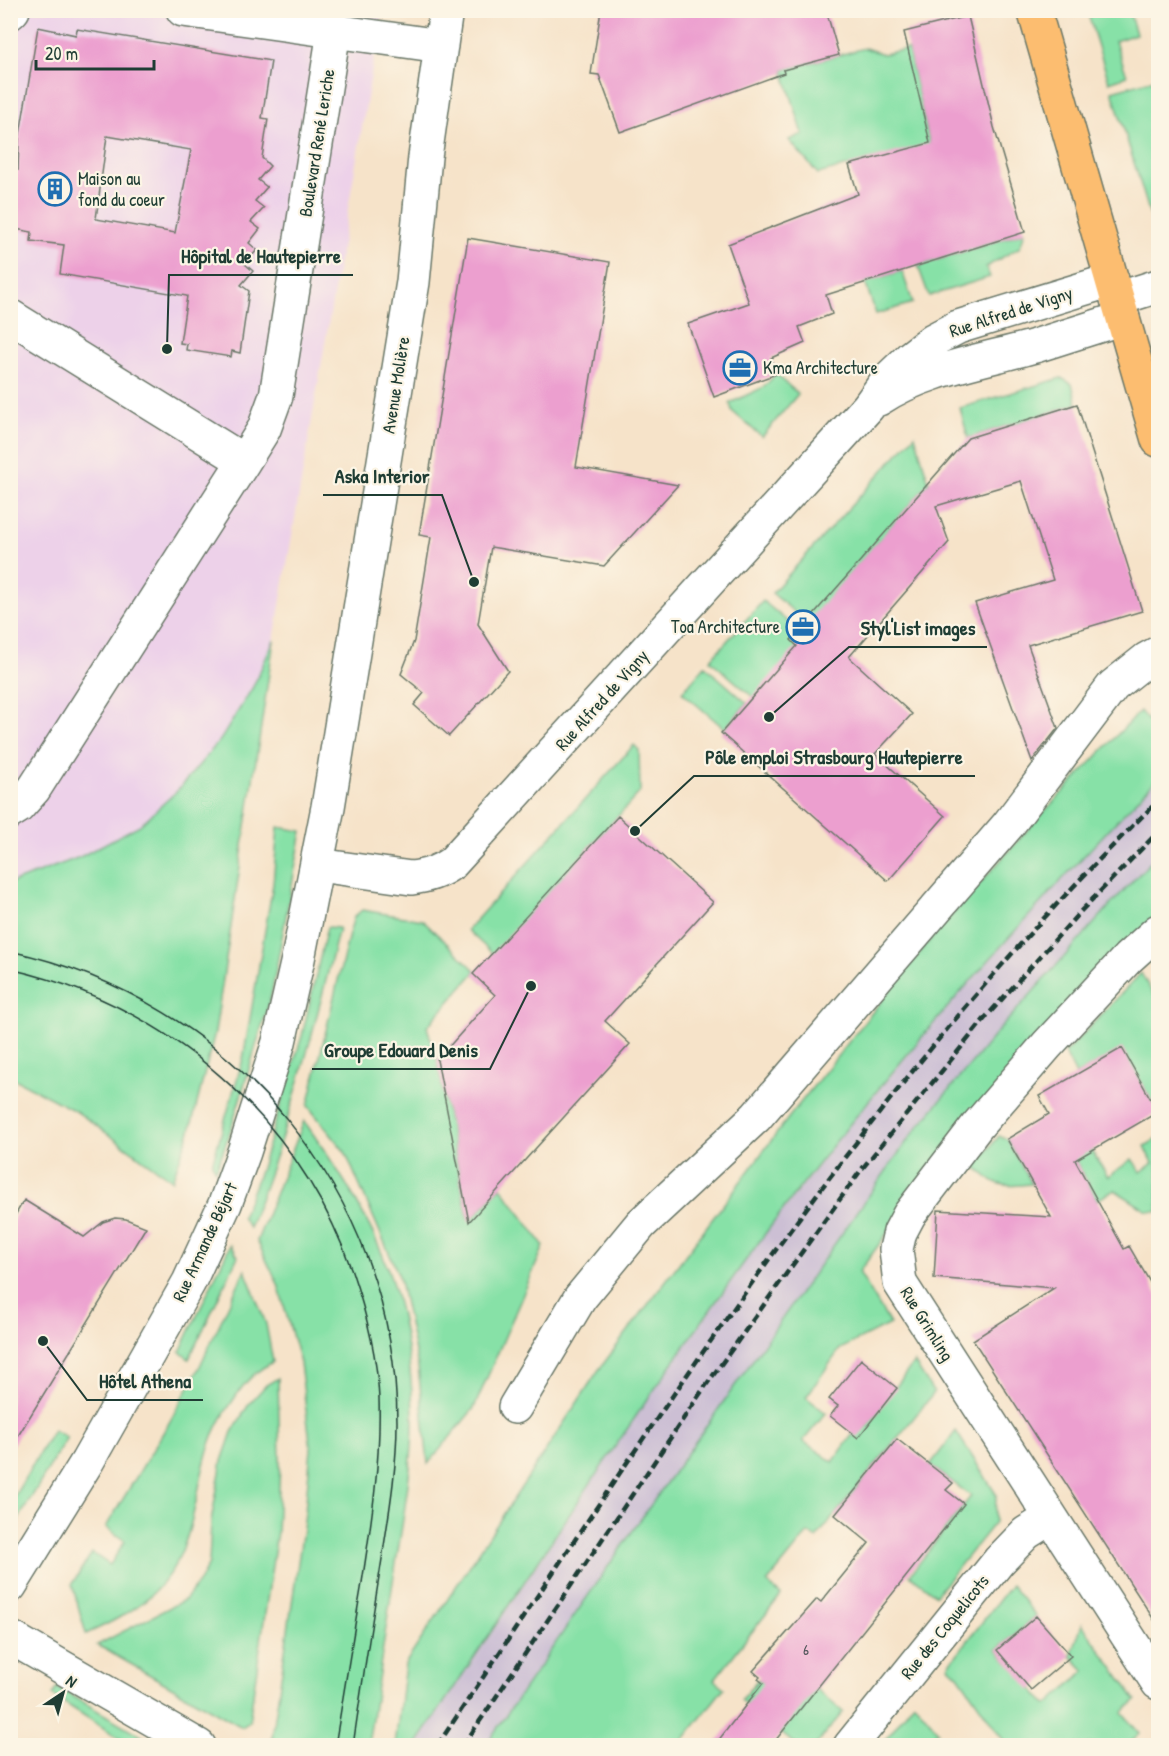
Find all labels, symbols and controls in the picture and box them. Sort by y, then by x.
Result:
scale bar [36,33,154,71]
text: 20 m [45,41,78,66]
street label: Boulevard René Leriche [292,67,341,219]
place label: Maison au fond du coeur [78,166,165,212]
building icon: Maison au fond du coeur [37,171,73,207]
callout: Hôpital de Hautepierre [169,237,353,275]
text: Hôpital de Hautepierre [181,242,341,270]
street label: Rue Alfred de Vigny [946,280,1076,343]
street label: Avenue Molière [376,335,416,435]
office icon: Kma Architecture [722,350,758,386]
place label: Kma Architecture [763,355,878,380]
callout: Aska Interior [323,457,442,495]
text: Aska Interior [335,462,430,489]
office icon: Toa Architecture [785,609,821,645]
callout: Styl'List images [849,609,987,647]
place label: Toa Architecture [671,614,780,639]
text: Styl'List images [861,614,976,642]
street label: Rue Alfred de Vigny [549,643,654,756]
callout: Pôle emploi Strasbourg Hautepierre [694,738,975,776]
text: Pôle emploi Strasbourg Hautepierre [705,743,963,771]
callout: Groupe Edouard Denis [312,1031,490,1069]
text: Groupe Edouard Denis [324,1036,478,1064]
street label: Rue Armande Béjart [166,1177,243,1305]
street label: Rue Grimling [895,1282,960,1366]
callout: Hôtel Athena [87,1362,203,1400]
text: Hôtel Athena [99,1367,191,1394]
street label: Rue des Coquelicots [895,1569,995,1684]
house number: 6 [803,1639,809,1660]
north arrow [33,1663,93,1723]
text: N [62,1669,82,1693]

